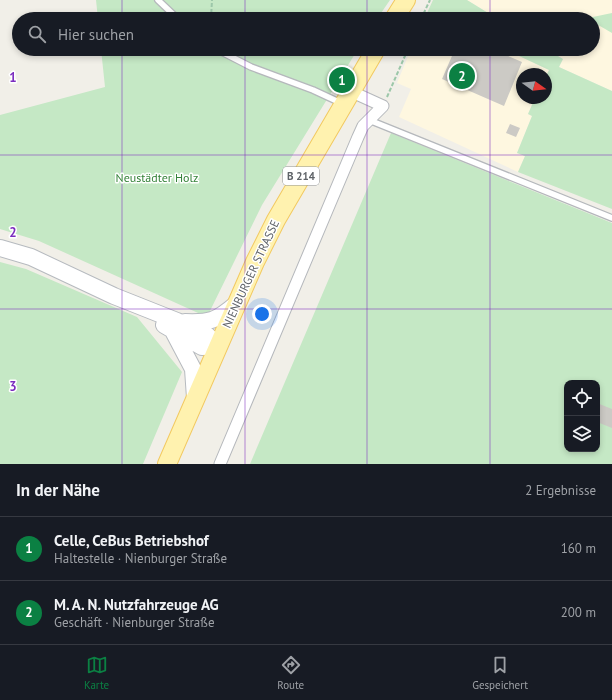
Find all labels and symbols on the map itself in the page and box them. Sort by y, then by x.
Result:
pin: 2 [449,61,475,91]
pin: 1 [329,65,355,95]
north arrow [516,68,552,104]
text: 1 [9,69,17,86]
road number: B 214 [283,167,319,185]
park label: Neustädter Holz [116,170,198,185]
street label: NIENBURGER STRASSE [219,217,282,330]
text: 2 [9,224,17,241]
your location [252,304,272,324]
text: 3 [9,378,17,395]

